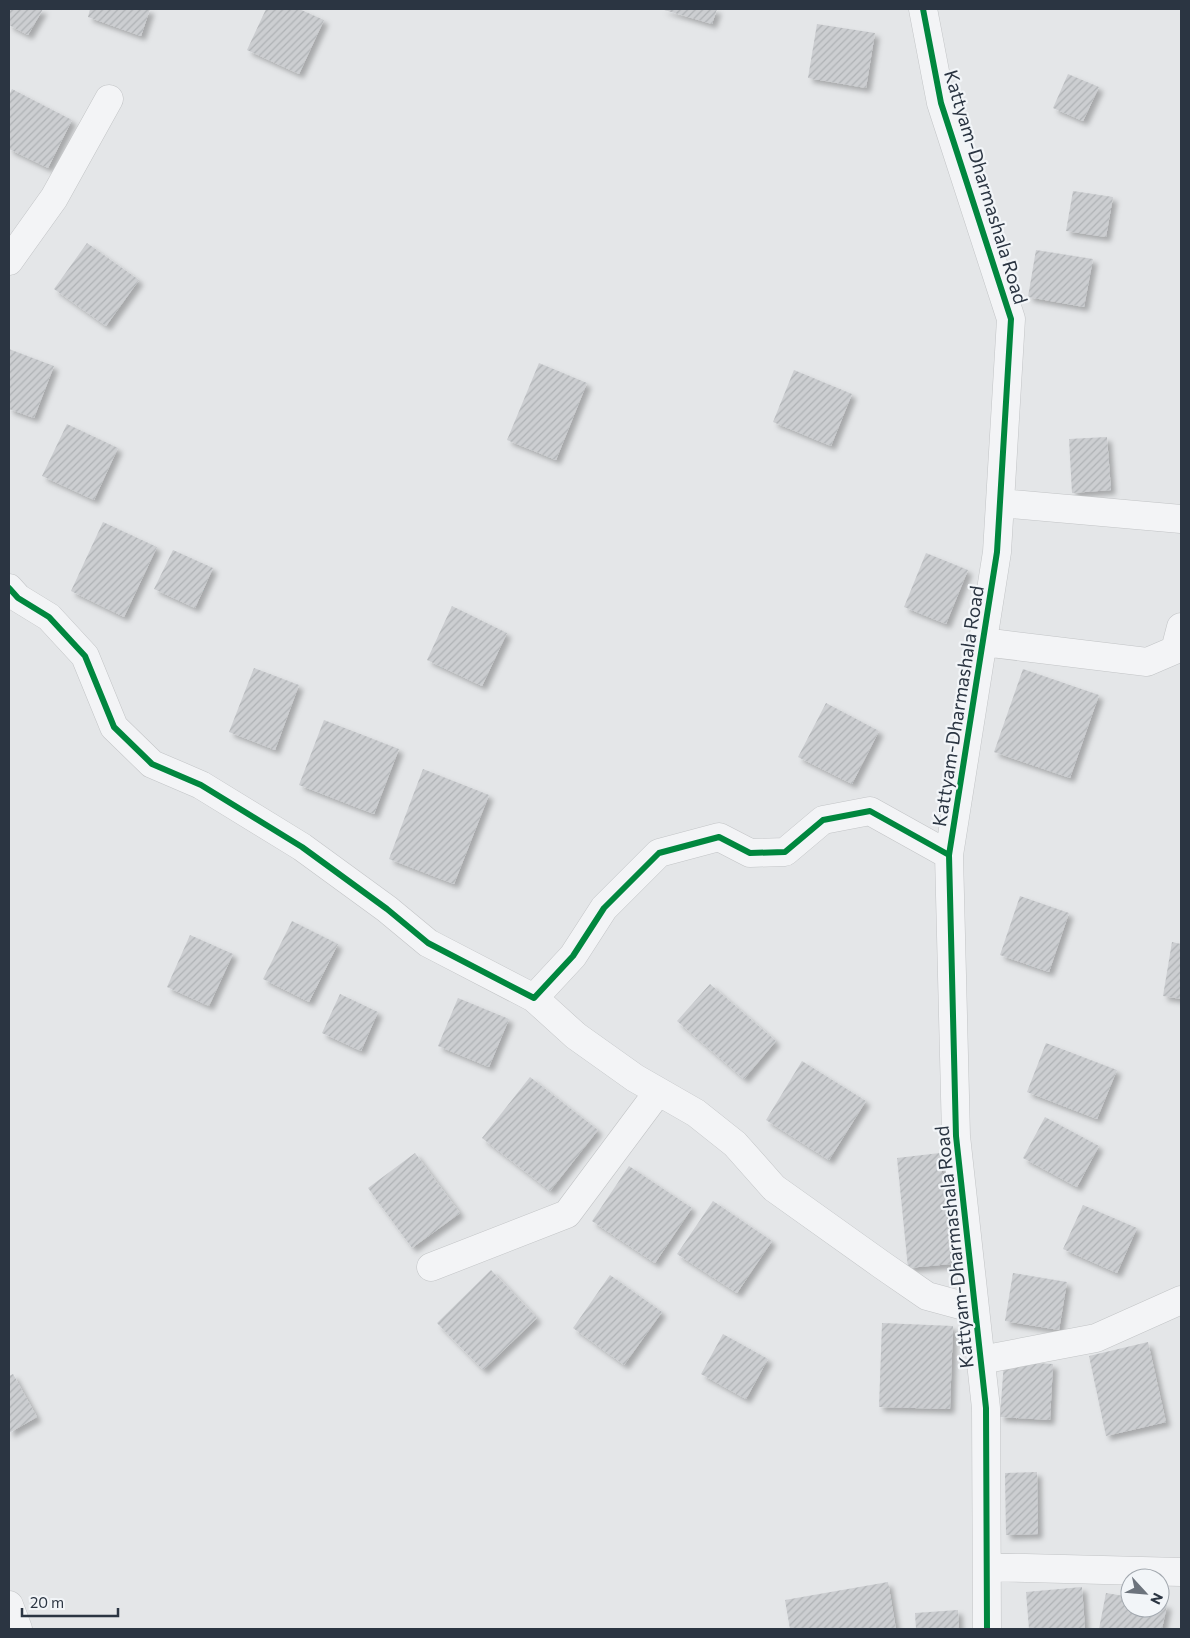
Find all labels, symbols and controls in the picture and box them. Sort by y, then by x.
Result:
street label: Kattyam-Dharmashala Road [940,67,1033,307]
street label: Kattyam-Dharmashala Road [927,584,988,828]
street label: Kattyam-Dharmashala Road [929,1125,978,1369]
north arrow [1120,1568,1170,1618]
scale bar [22,1586,119,1618]
text: N [1147,1590,1167,1607]
text: 20 m [30,1593,64,1611]

